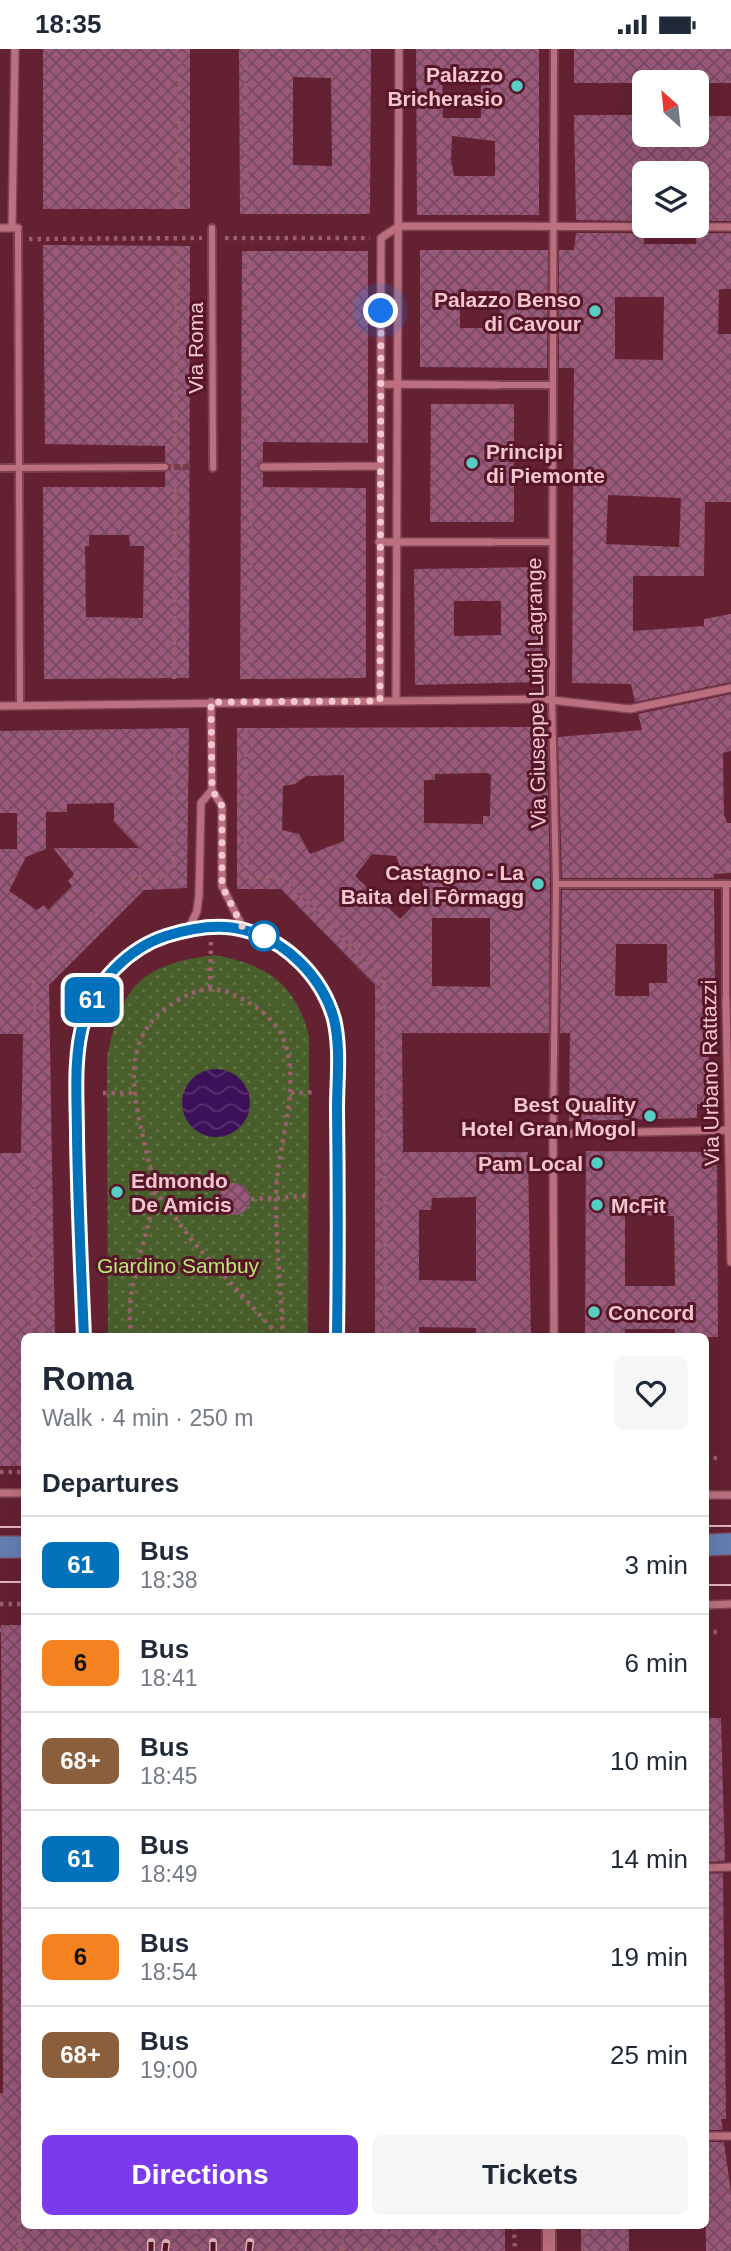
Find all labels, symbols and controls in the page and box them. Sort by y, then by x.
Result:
text: 18:35 [35,9,102,39]
place label: Palazzo Bricherasio [387,63,503,110]
north arrow [632,70,709,147]
map controls [632,70,709,238]
marker: Palazzo Bricherasio [509,78,525,94]
button: layers [632,161,709,238]
place label: Palazzo Benso di Cavour [434,288,581,335]
your location [363,293,398,328]
street label: Via Roma [184,302,207,394]
marker: Palazzo Benso di Cavour [587,303,603,319]
place label: Principi di Piemonte [486,440,605,487]
marker: Principi di Piemonte [464,455,480,471]
street label: Via Giuseppe Luigi Lagrange [522,558,550,828]
place label: Castagno - La Baita del Fôrmagg [341,861,524,908]
marker: Castagno - La Baita del Fôrmagg [530,876,546,892]
unlabelled marker [249,921,279,951]
line badge: 61 [60,977,124,1023]
street label: Via Urbano Rattazzi [697,980,723,1166]
text: 61 [79,986,105,1013]
place label: Best Quality Hotel Gran Mogol [461,1093,636,1140]
marker: Best Quality Hotel Gran Mogol [642,1108,658,1124]
place label: Pam Local [478,1152,583,1175]
marker: Pam Local [589,1155,605,1171]
place label: Edmondo De Amicis [131,1169,232,1216]
marker: Edmondo De Amicis [109,1184,125,1200]
place label: McFit [611,1194,666,1217]
marker: McFit [589,1197,605,1213]
park label: Giardino Sambuy [97,1254,260,1277]
place label: Concord [608,1301,694,1324]
marker: Concord [586,1304,602,1320]
button: heart [614,1356,688,1430]
text: Roma [42,1360,134,1397]
text: Walk · 4 min · 250 m [42,1405,253,1431]
text: Departures [42,1468,179,1498]
text: Bus [140,1536,189,1566]
text: 3 min [624,1550,688,1580]
text: 61 [67,1551,94,1578]
text: 18:38 [140,1567,198,1593]
text: Bus [140,1634,189,1664]
text: 6 min [624,1648,688,1678]
text: 6 [74,1649,87,1676]
text: 18:41 [140,1665,198,1691]
text: Bus [140,1732,189,1762]
text: 10 min [610,1746,688,1776]
text: 68+ [60,1747,101,1774]
text: 18:45 [140,1763,198,1789]
text: Bus [140,1830,189,1860]
text: 14 min [610,1844,688,1874]
text: 61 [67,1845,94,1872]
text: 18:49 [140,1861,198,1887]
text: Bus [140,1928,189,1958]
text: 19 min [610,1942,688,1972]
text: 6 [74,1943,87,1970]
text: 18:54 [140,1959,198,1985]
text: Bus [140,2026,189,2056]
text: 25 min [610,2040,688,2070]
text: 68+ [60,2041,101,2068]
text: 19:00 [140,2057,198,2083]
button: Directions [42,2135,358,2215]
button: Tickets [372,2135,688,2215]

